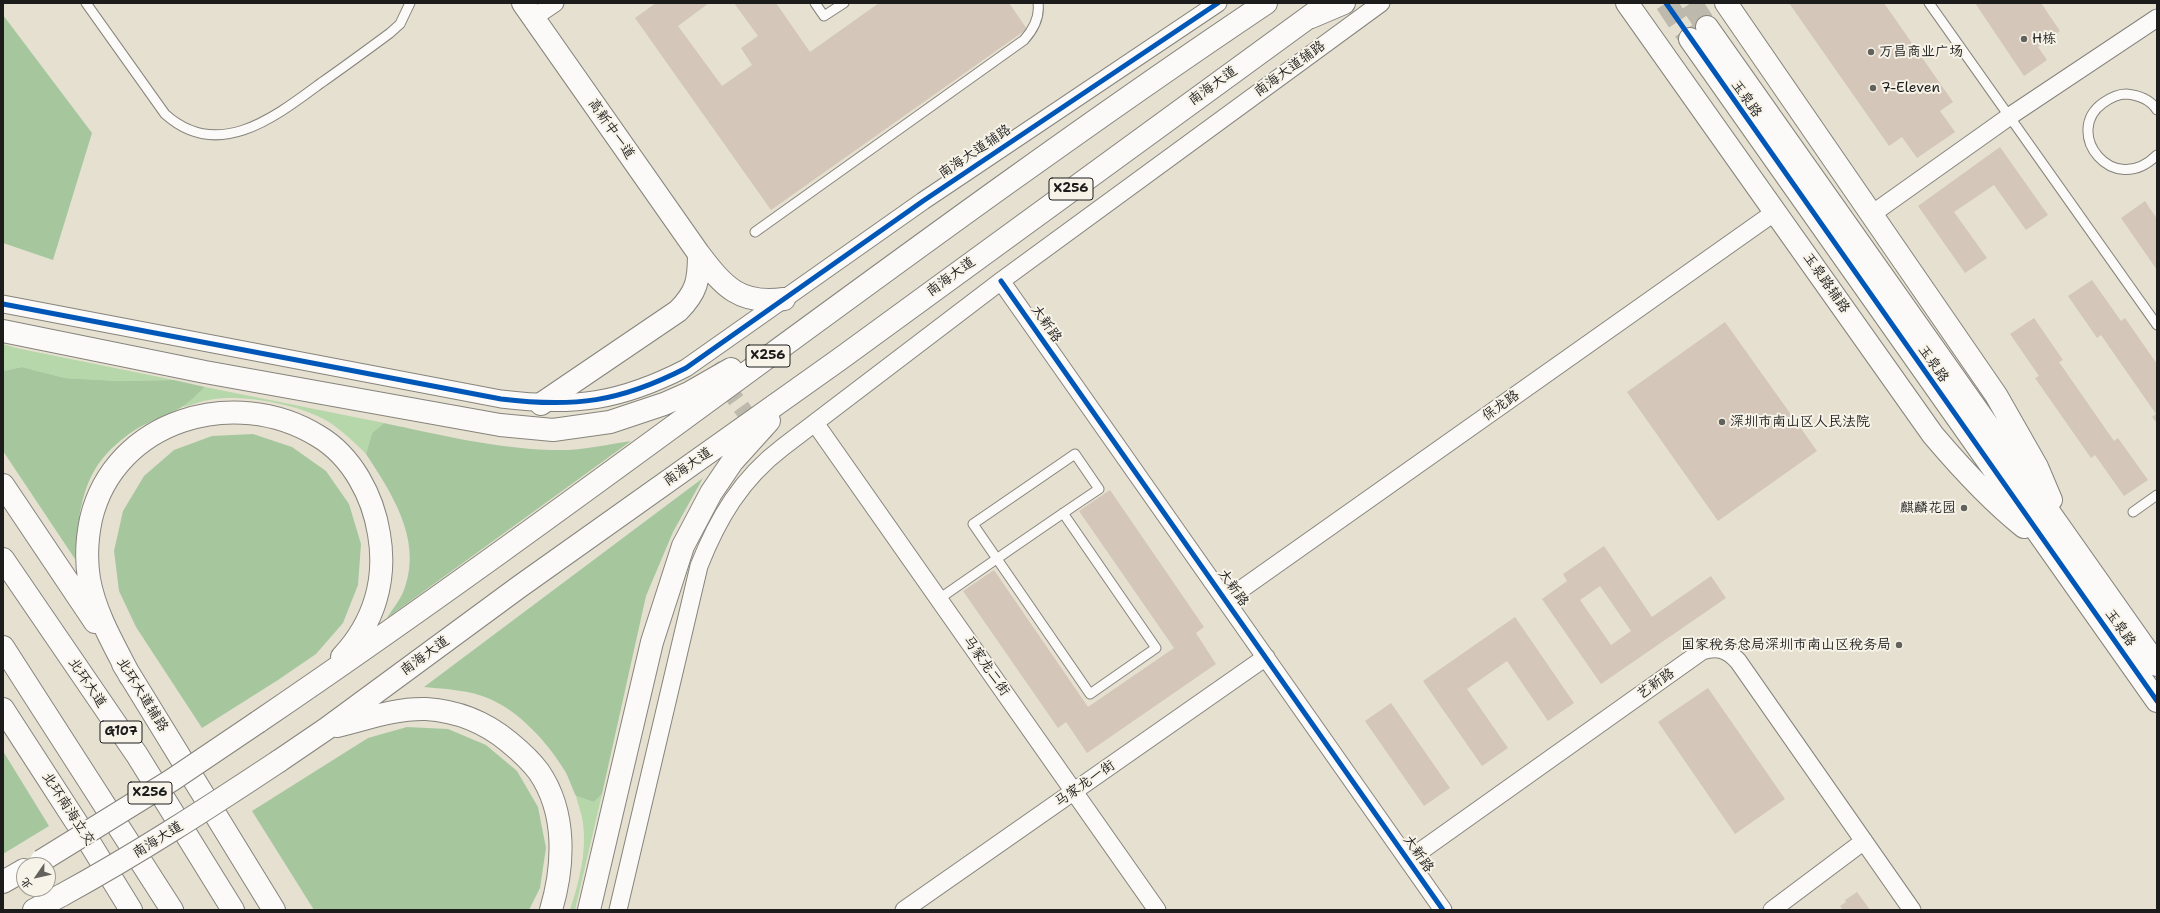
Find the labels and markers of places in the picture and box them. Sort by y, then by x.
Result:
place label: H栋 [2032,31,2056,47]
marker: H栋 [2019,34,2029,44]
place label: 万昌商业广场 [1879,44,1963,60]
marker: 万昌商业广场 [1866,47,1876,57]
place label: 7-Eleven [1881,80,1940,96]
marker: 7-Eleven [1868,83,1878,93]
place label: 深圳市南山区人民法院 [1730,414,1870,430]
marker: 深圳市南山区人民法院 [1717,417,1727,427]
place label: 麒麟花园 [1900,500,1956,516]
marker: 麒麟花园 [1959,503,1969,513]
place label: 国家税务总局深圳市南山区税务局 [1681,637,1891,653]
marker: 国家税务总局深圳市南山区税务局 [1894,640,1904,650]

